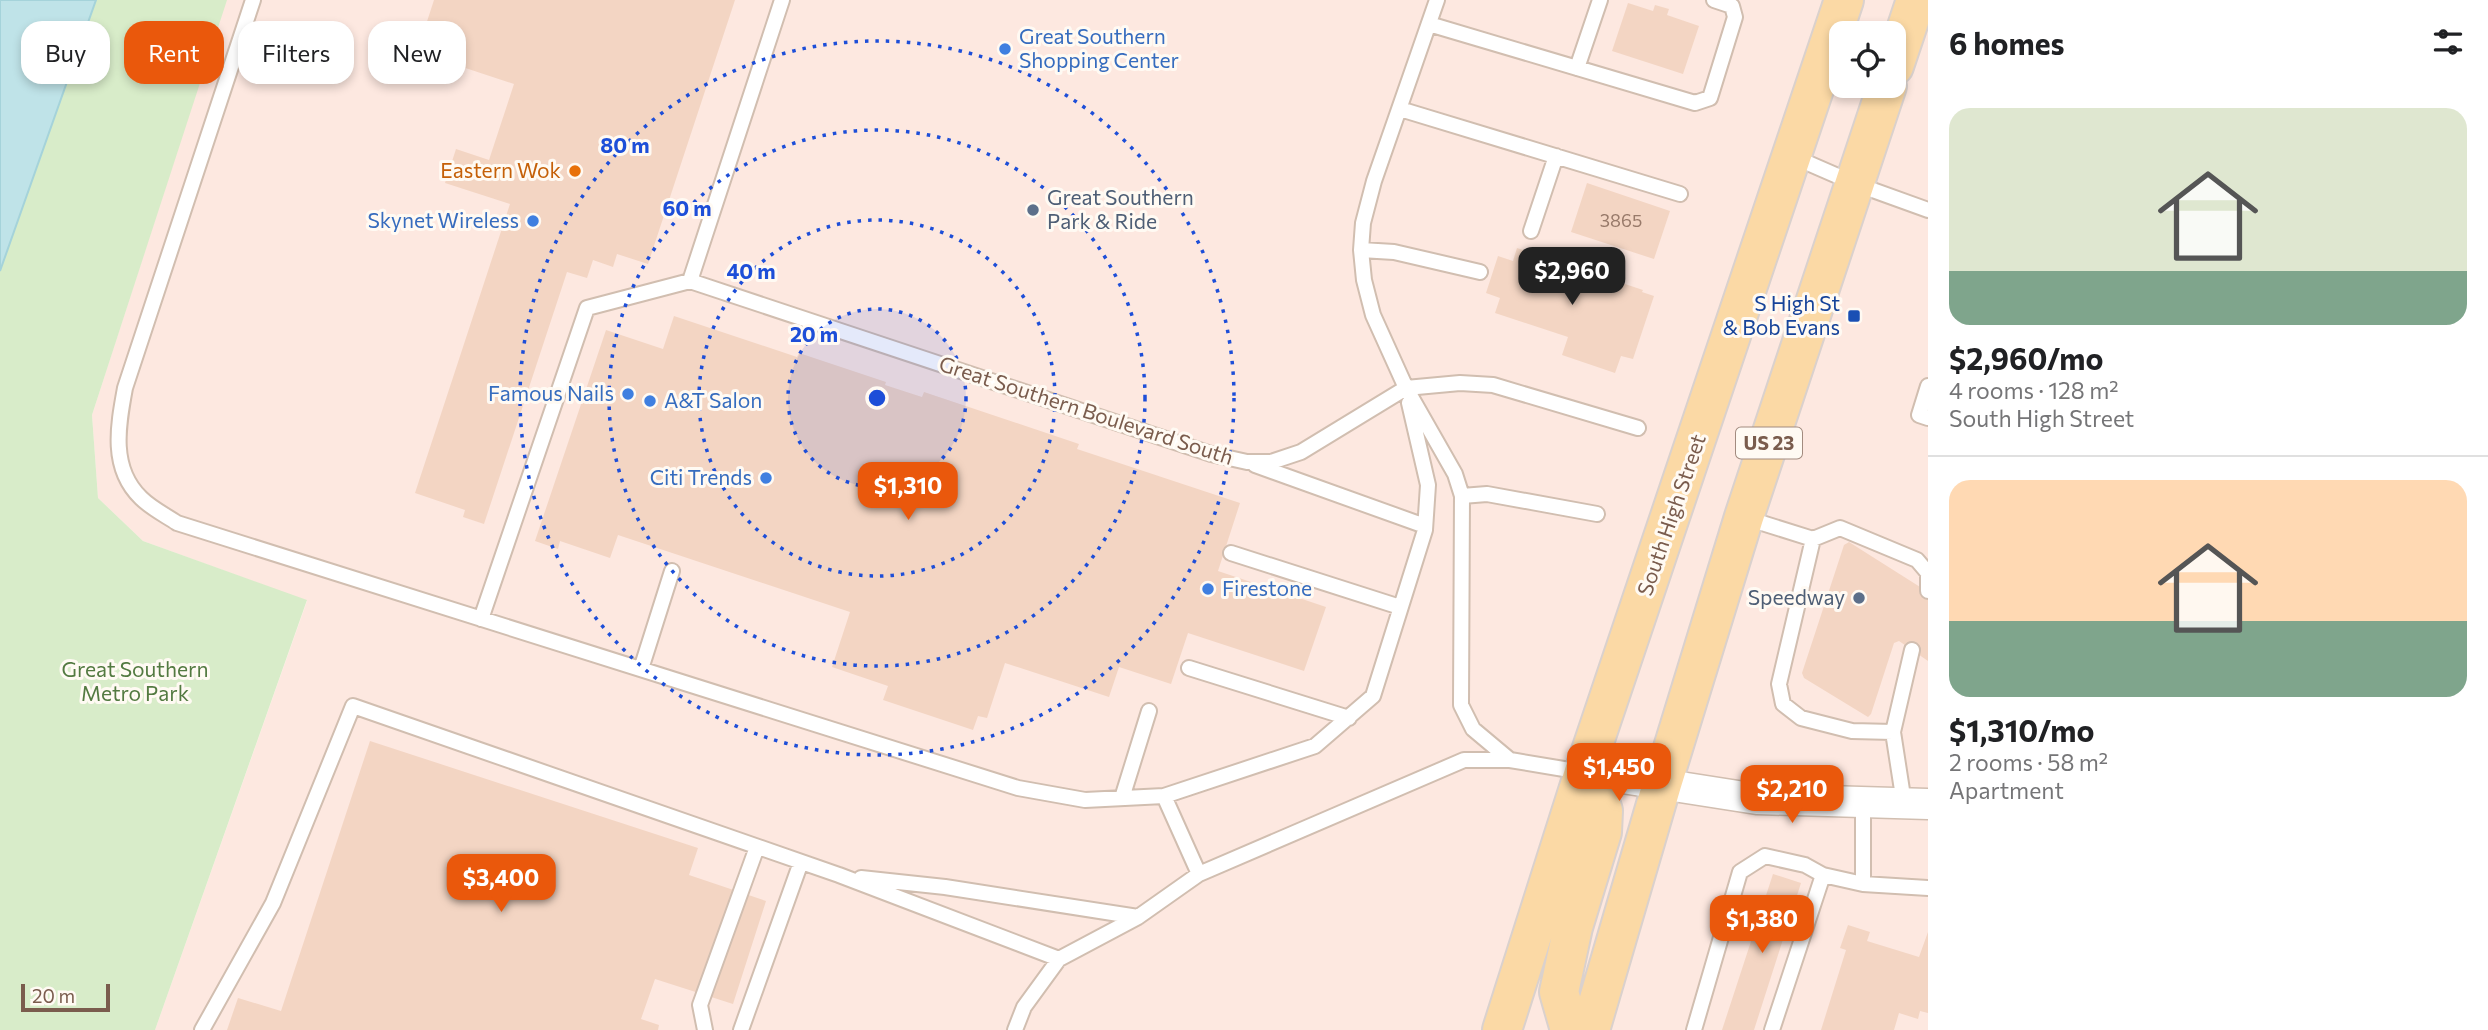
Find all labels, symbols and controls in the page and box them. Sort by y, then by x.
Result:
chip: Buy [21,21,110,84]
chip: Rent [124,21,224,84]
chip: Filters [238,21,354,84]
chip: New [368,21,466,84]
map controls [1829,21,1906,98]
button: locate [1829,21,1906,98]
place label: Great Southern Shopping Center [1019,23,1179,72]
icon: filters [2429,23,2467,61]
text: 6 homes [1949,24,2064,61]
marker: Great Southern Shopping Center [997,41,1013,57]
text: 80 m [600,132,650,157]
icon: home [2145,153,2271,279]
place label: Eastern Wok [440,157,561,182]
marker: Eastern Wok [567,163,583,179]
place label: Great Southern Park & Ride [1047,184,1194,233]
text: 60 m [662,195,712,220]
marker: Great Southern Park & Ride [1025,202,1041,218]
place label: Skynet Wireless [367,207,519,232]
house number: 3865 [1600,209,1642,231]
marker: Skynet Wireless [525,213,541,229]
pin: $2,960 [1515,247,1629,307]
text: $2,960 [1534,256,1610,284]
text: 40 m [726,258,776,283]
place label: S High St & Bob Evans [1723,290,1840,339]
marker: S High St & Bob Evans [1846,308,1862,324]
text: 20 m [790,321,838,346]
text: $2,960/mo [1949,339,2103,376]
street label: Great Southern Boulevard South [936,350,1237,469]
text: 4 rooms · 128 m² [1949,376,2118,404]
place label: Famous Nails [488,380,614,405]
marker: Famous Nails [620,386,636,402]
centre of rings [865,386,889,410]
place label: A&T Salon [664,387,762,412]
marker: A&T Salon [642,393,658,409]
text: South High Street [1949,404,2134,432]
road number: US 23 [1736,428,1802,458]
street label: South High Street [1631,430,1710,599]
pin: $1,310 [851,462,965,522]
place label: Citi Trends [650,464,752,489]
marker: Citi Trends [758,470,774,486]
text: $1,310 [874,471,942,499]
icon: home [2145,525,2271,651]
place label: Firestone [1222,575,1312,600]
marker: Firestone [1200,581,1216,597]
place label: Speedway [1748,584,1845,609]
marker: Speedway [1851,590,1867,606]
park label: Great Southern Metro Park [62,656,208,705]
text: $1,310/mo [1949,711,2094,748]
pin: $1,450 [1562,744,1676,803]
text: 2 rooms · 58 m² [1949,748,2108,776]
text: $1,450 [1583,752,1655,780]
pin: $2,210 [1735,766,1849,825]
text: $2,210 [1757,774,1827,802]
text: Apartment [1949,776,2064,804]
pin: $3,400 [444,855,558,914]
text: $3,400 [463,863,539,891]
pin: $1,380 [1705,895,1819,955]
text: $1,380 [1726,904,1798,932]
scale bar [21,981,110,1013]
text: 20 m [32,984,75,1007]

